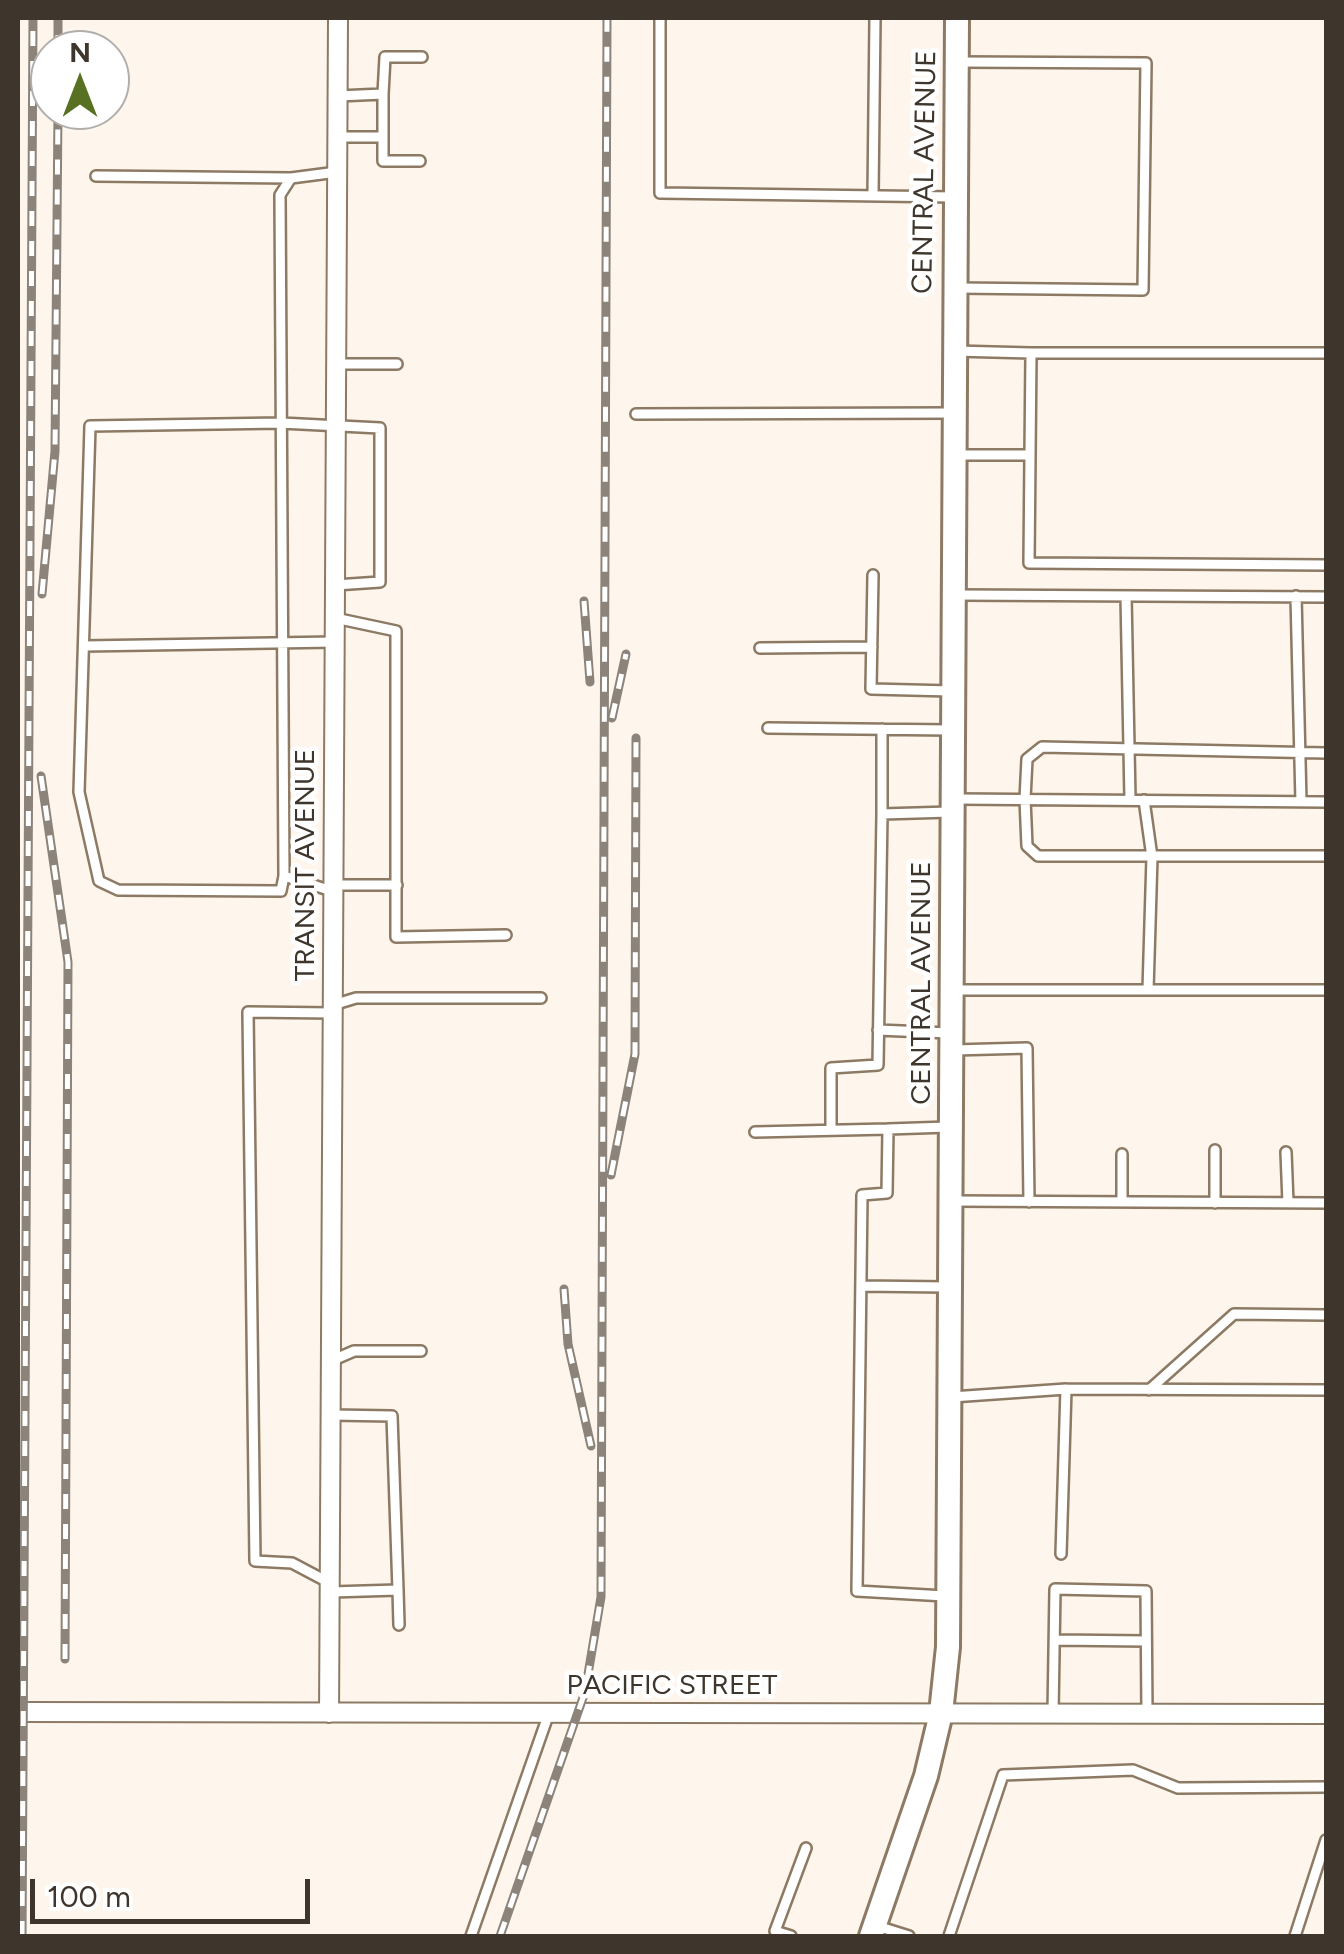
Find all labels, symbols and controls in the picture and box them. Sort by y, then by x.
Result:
north arrow [30,30,130,130]
text: N [69,35,91,69]
street label: CENTRAL AVENUE [906,50,944,294]
street label: TRANSIT AVENUE [289,749,323,981]
street label: CENTRAL AVENUE [905,861,939,1105]
street label: PACIFIC STREET [566,1669,778,1703]
scale bar [35,1859,315,1921]
text: 100 m [47,1878,131,1915]

